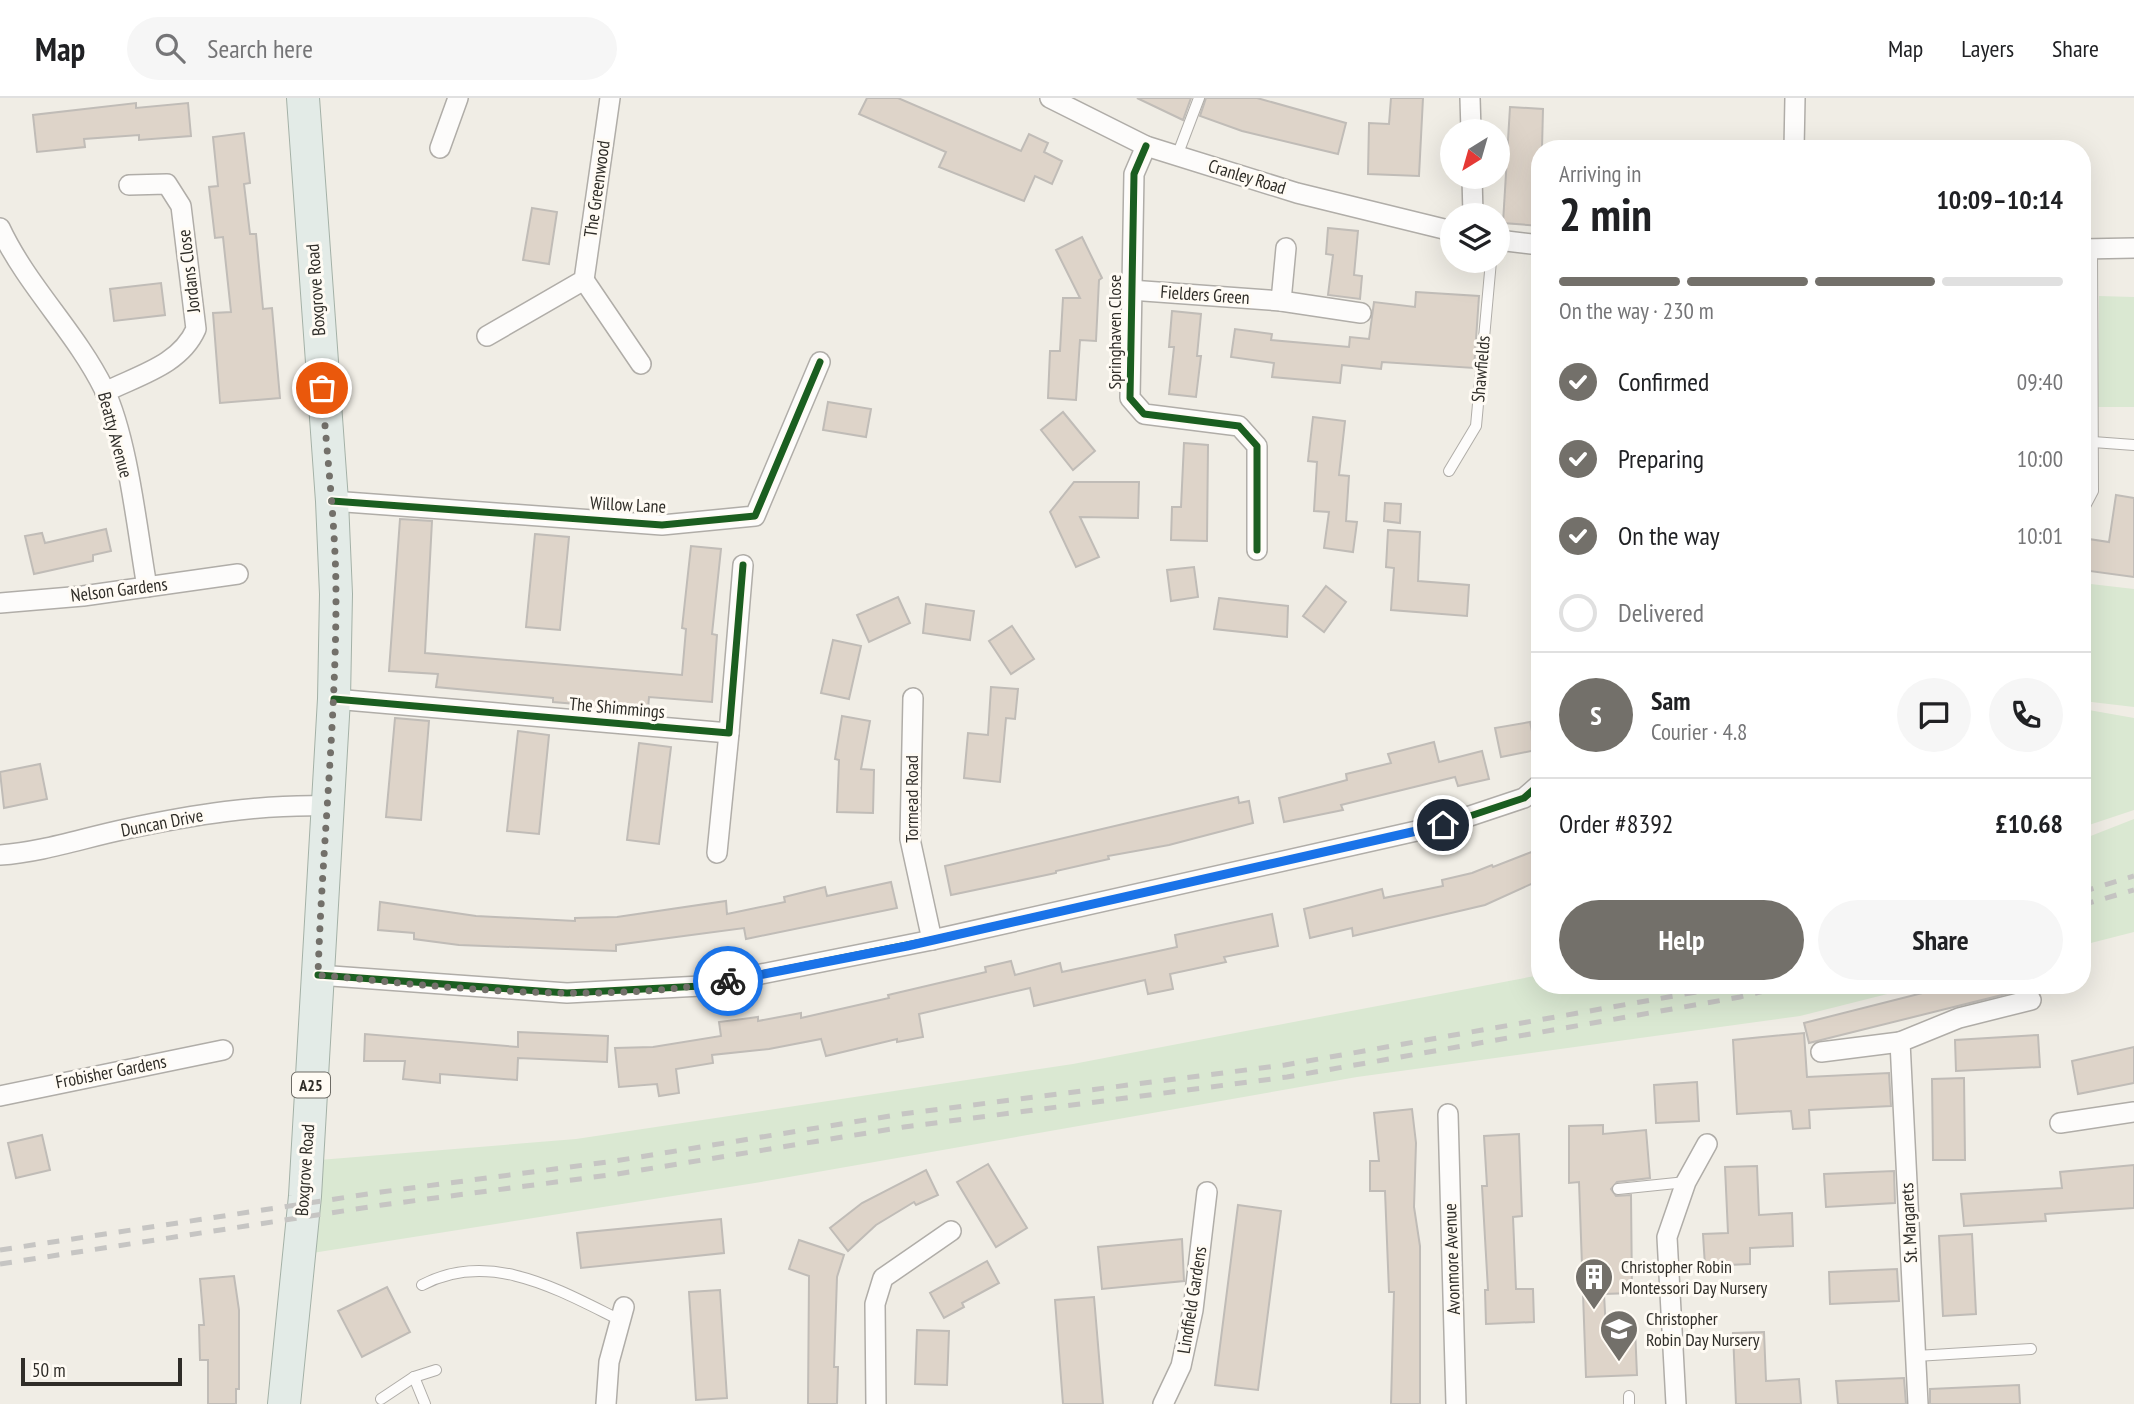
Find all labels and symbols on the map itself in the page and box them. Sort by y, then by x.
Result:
north arrow [1440,119,1510,189]
street label: The Greenwood [578,139,615,239]
street label: Cranley Road [1205,154,1289,199]
street label: Jordans Close [172,228,205,315]
street label: Boxgrove Road [301,243,330,337]
street label: Springhaven Close [1103,274,1126,390]
street label: Fielders Green [1160,280,1250,309]
street label: Shawfields [1466,335,1495,403]
pin [292,358,352,418]
street label: Beatty Avenue [93,389,138,480]
street label: Willow Lane [590,491,667,518]
street label: Nelson Gardens [69,572,169,607]
street label: The Shimmings [568,692,666,723]
street label: Tormead Road [900,755,923,843]
pin [1413,795,1473,855]
street label: Duncan Drive [119,803,205,842]
courier [693,946,763,1016]
street label: Frobisher Gardens [54,1050,168,1094]
road number: A25 [292,1072,330,1098]
street label: Boxgrove Road [290,1123,319,1217]
street label: St. Margarets [1895,1182,1922,1264]
street label: Avonmore Avenue [1438,1203,1465,1315]
street label: Lindfield Gardens [1172,1245,1211,1355]
place label: Christopher Robin Montessori Day Nursery [1621,1255,1768,1299]
building icon: Christopher Robin Montessori Day Nursery [1573,1256,1615,1311]
place label: Christopher Robin Day Nursery [1646,1307,1760,1351]
school or university icon: Christopher Robin Day Nursery [1598,1308,1640,1363]
scale bar [21,1355,182,1387]

